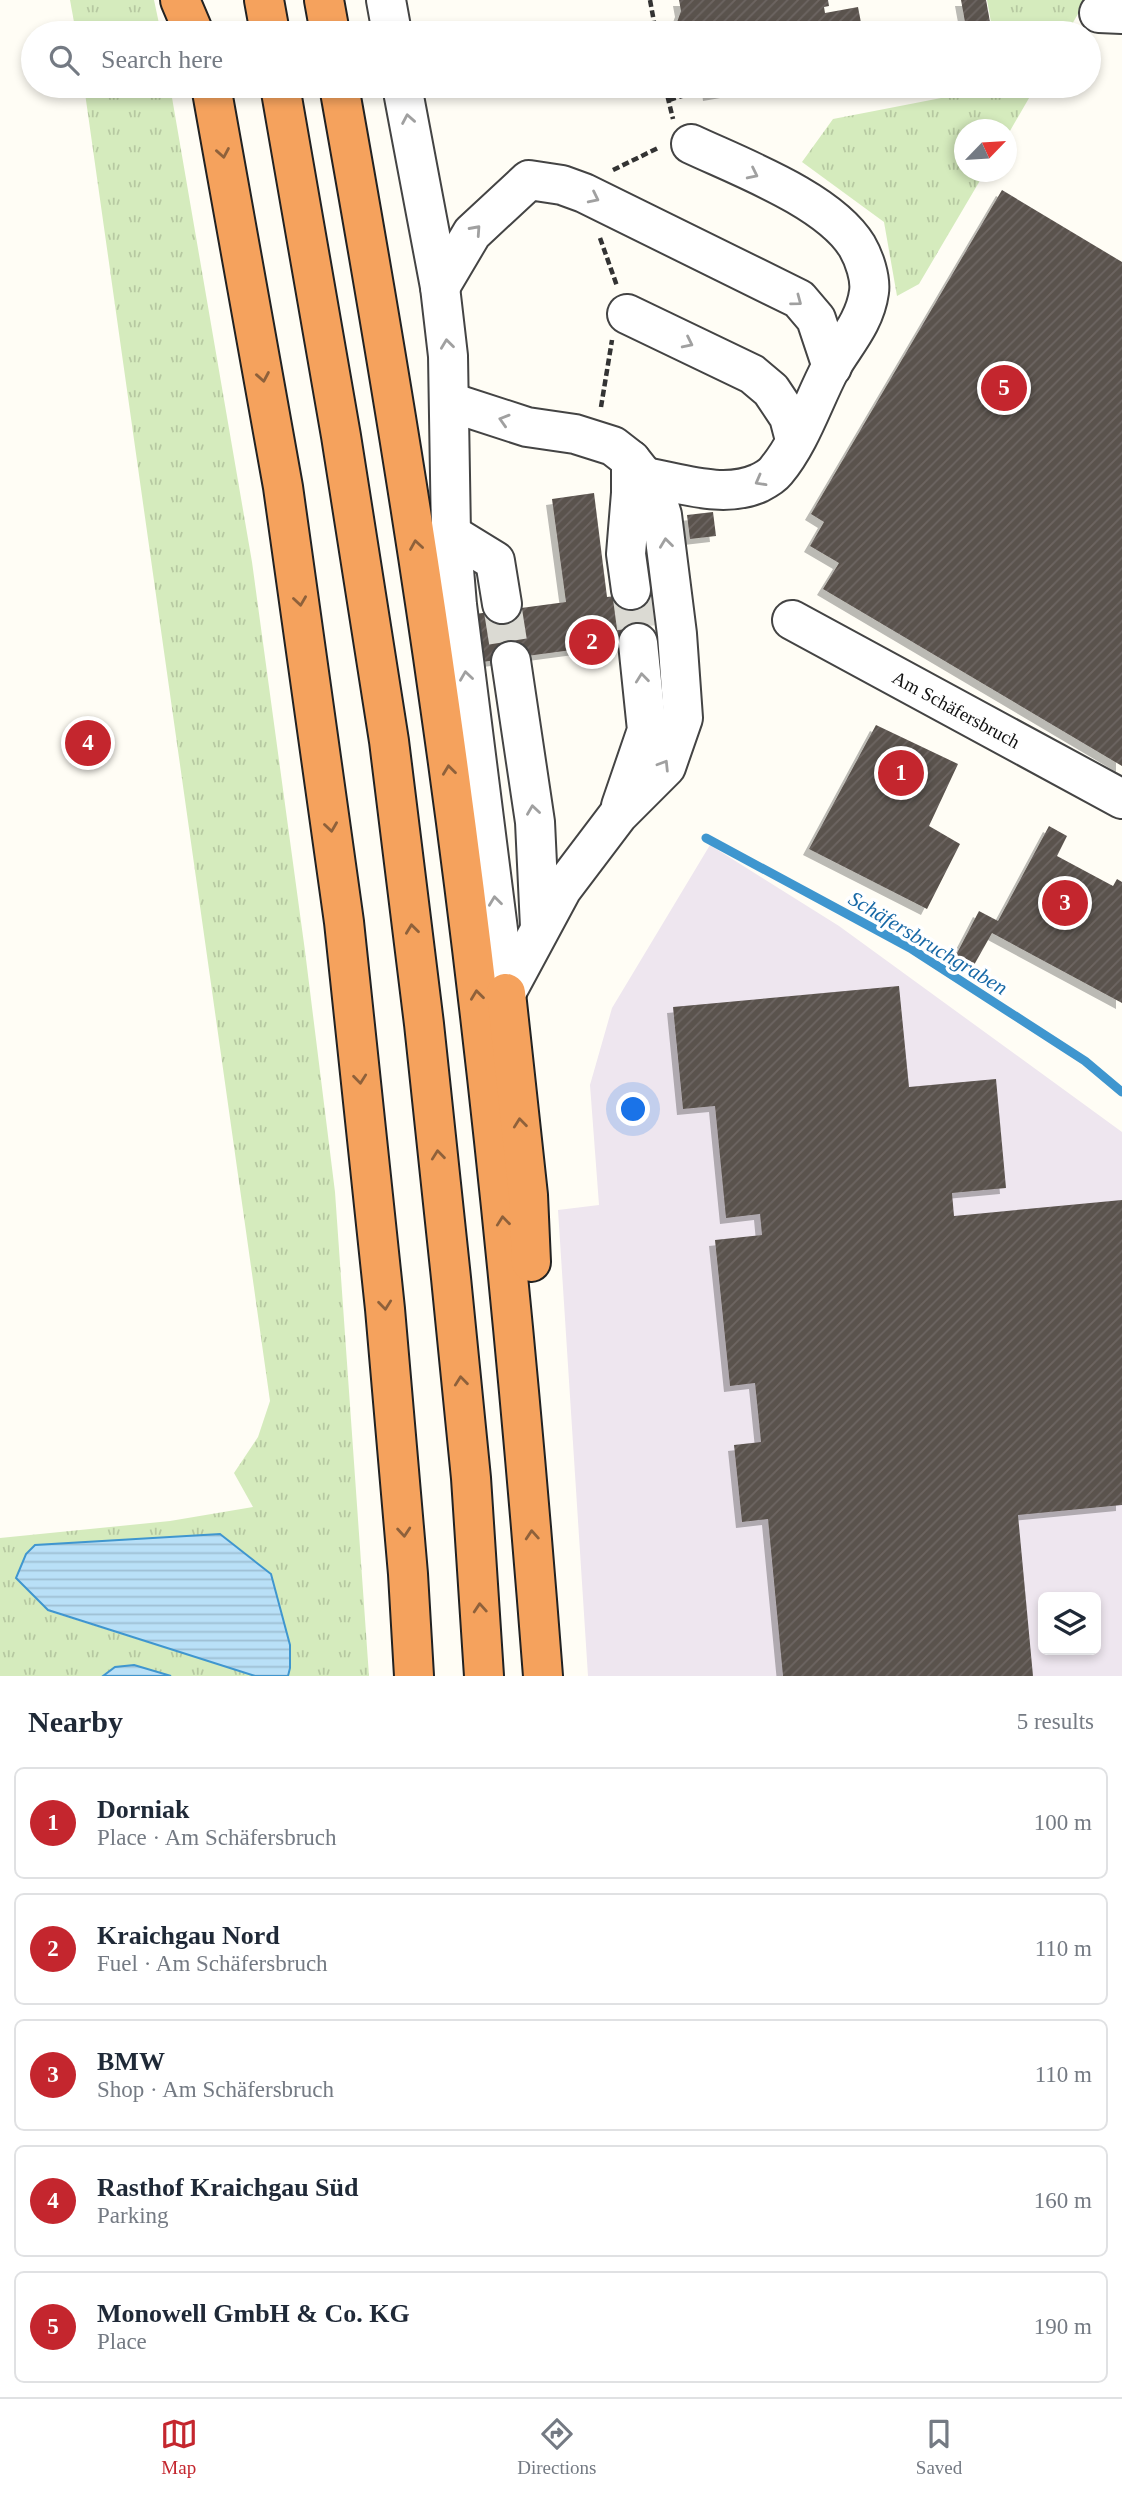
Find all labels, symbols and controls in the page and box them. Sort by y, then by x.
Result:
search box [21,21,1101,98]
icon: search [45,41,83,79]
text: Search here [101,45,223,74]
one-way arrow [402,113,417,125]
north arrow [954,119,1017,182]
one-way arrow [215,147,230,159]
one-way arrow [746,165,758,179]
one-way arrow [587,190,599,204]
one-way arrow [468,225,480,238]
one-way arrow [789,293,802,305]
one-way arrow [681,335,693,349]
one-way arrow [439,338,454,349]
pin: 5 [981,362,1027,414]
one-way arrow [255,371,270,383]
one-way arrow [498,413,510,428]
one-way arrow [754,473,767,487]
one-way arrow [658,537,673,549]
one-way arrow [409,539,424,550]
one-way arrow [292,596,307,607]
pin: 2 [569,616,615,668]
street label: Am Schäfersbruch [889,666,1024,752]
one-way arrow [459,670,474,681]
one-way arrow [635,672,650,683]
pin: 4 [65,717,111,769]
pin: 1 [878,747,924,799]
one-way arrow [656,760,669,773]
one-way arrow [441,764,456,775]
one-way arrow [526,804,541,816]
one-way arrow [323,821,338,833]
pin: 3 [1042,877,1088,929]
water label: Schäfersbruchgraben [844,886,1012,1000]
one-way arrow [488,895,503,907]
one-way arrow [405,923,420,935]
one-way arrow [470,989,485,1001]
one-way arrow [352,1073,367,1085]
your location [616,1092,650,1126]
one-way arrow [513,1117,528,1128]
one-way arrow [431,1149,446,1160]
one-way arrow [495,1216,510,1227]
one-way arrow [377,1299,392,1311]
one-way arrow [454,1375,469,1386]
one-way arrow [396,1526,411,1537]
one-way arrow [525,1529,540,1540]
map controls [1038,1592,1101,1655]
button: layers [1038,1592,1101,1655]
one-way arrow [472,1602,487,1613]
text: Nearby [28,1705,123,1738]
text: 5 results [1017,1709,1094,1734]
text: Dorniak [97,1795,189,1824]
text: 1 [47,1810,59,1835]
text: 100 m [1034,1810,1092,1835]
text: Place · Am Schäfersbruch [97,1825,337,1850]
text: Kraichgau Nord [97,1921,280,1950]
text: 2 [47,1936,59,1961]
text: 110 m [1035,1936,1092,1961]
text: Fuel · Am Schäfersbruch [97,1951,328,1976]
text: BMW [97,2047,165,2076]
text: 3 [47,2062,59,2087]
text: 110 m [1035,2062,1092,2087]
text: Shop · Am Schäfersbruch [97,2077,334,2102]
text: Rasthof Kraichgau Süd [97,2173,359,2202]
text: 4 [47,2188,59,2213]
text: 160 m [1034,2188,1092,2213]
text: Parking [97,2203,169,2228]
text: Monowell GmbH & Co. KG [97,2299,410,2328]
text: 5 [47,2314,59,2339]
text: 190 m [1034,2314,1092,2339]
text: Place [97,2329,147,2354]
tab: Map [160,2415,198,2479]
tab: Directions [517,2415,596,2479]
tab: Saved [916,2415,962,2479]

